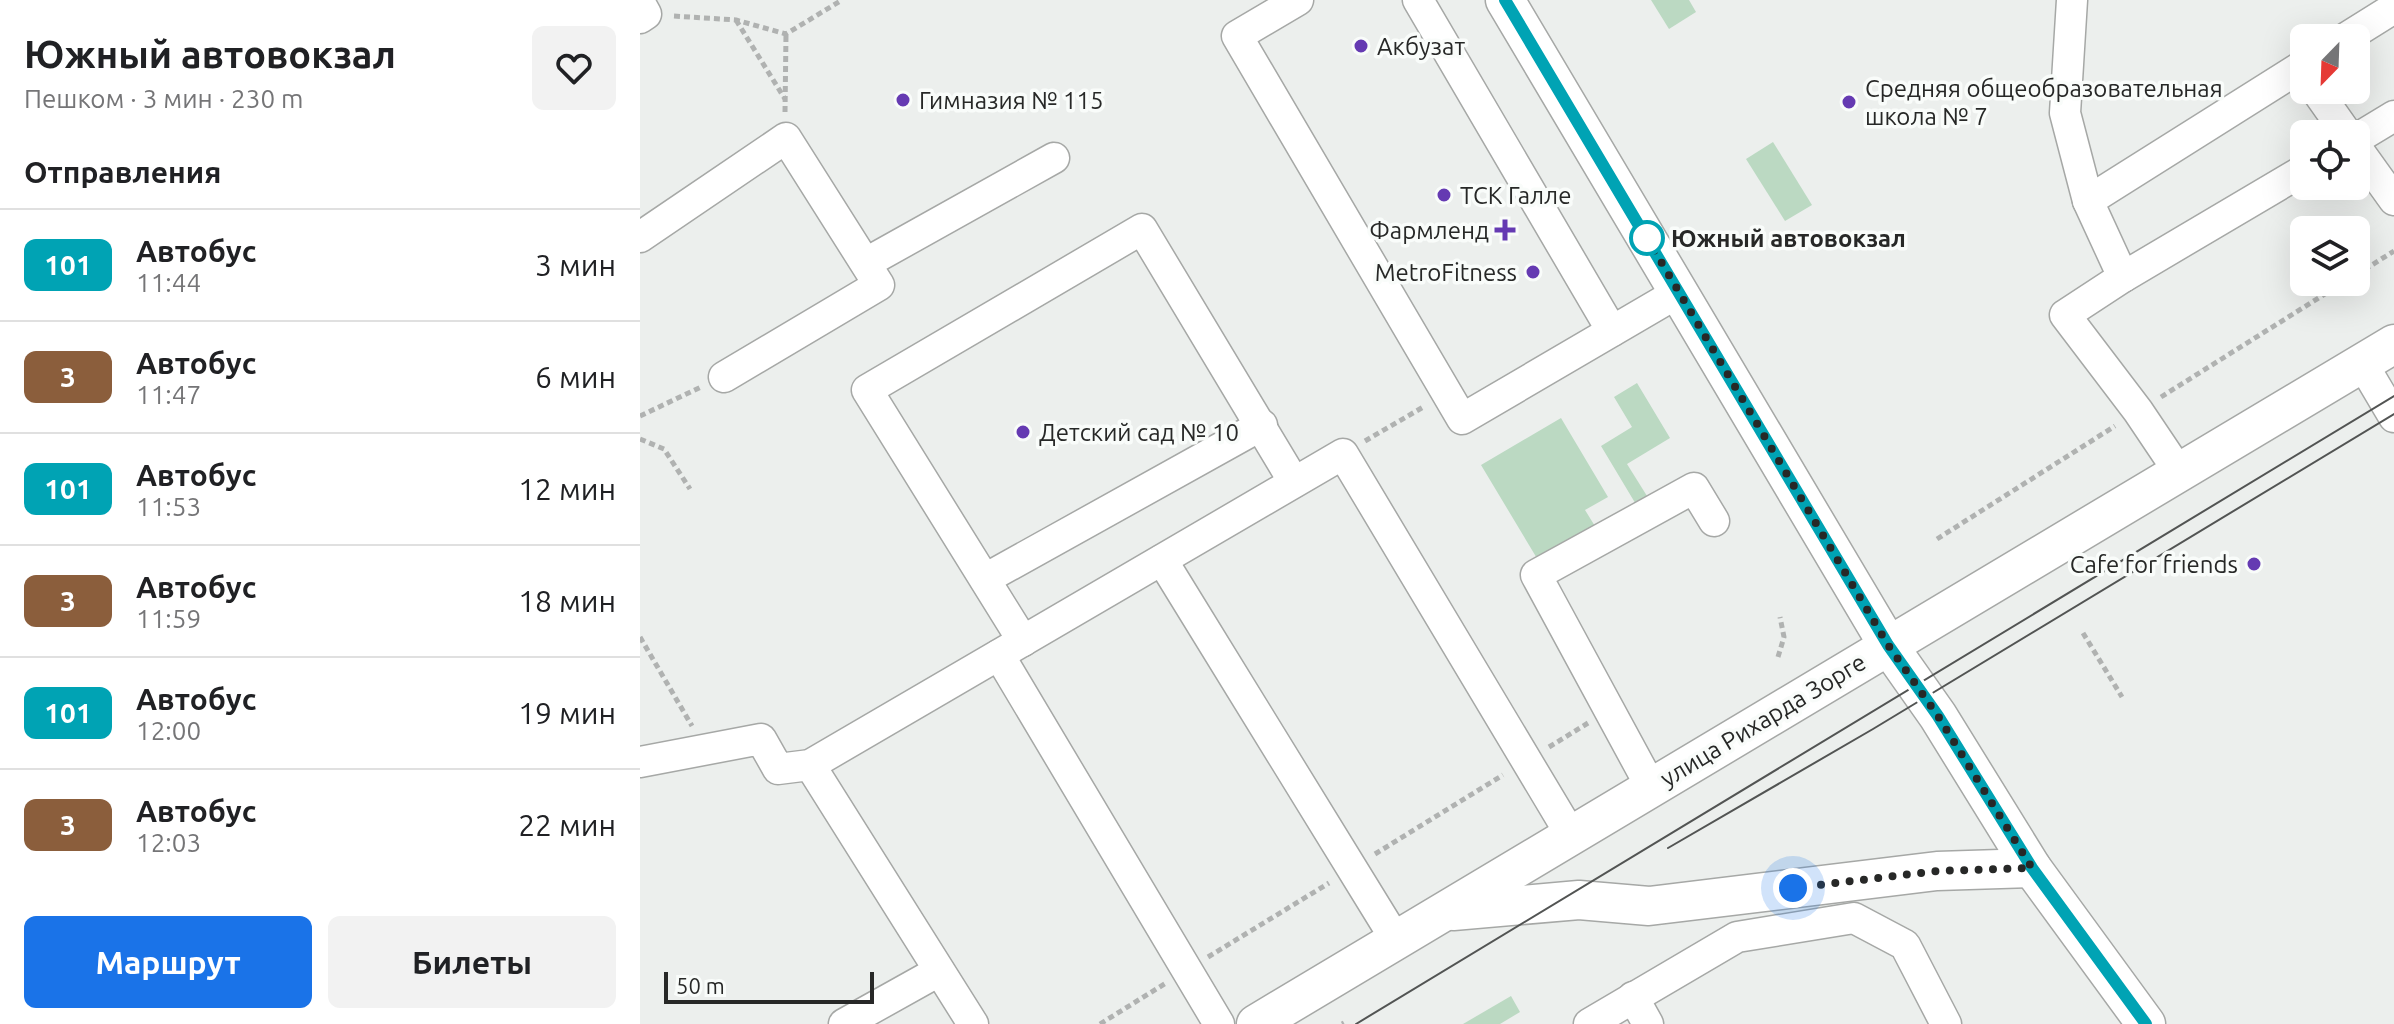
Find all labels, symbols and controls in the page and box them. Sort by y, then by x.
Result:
north arrow [2290,24,2370,104]
map controls [2290,24,2370,296]
button: heart [532,26,616,110]
text: Южный автовокзал [24,33,396,75]
place label: Акбузат [1377,33,1465,60]
marker: Акбузат [1352,37,1370,55]
place label: Средняя общеобразовательная школа № 7 [1865,75,2223,130]
text: Пешком · 3 мин · 230 m [24,84,303,113]
place label: Гимназия № 115 [919,87,1104,114]
marker: Гимназия № 115 [894,91,912,109]
marker: Средняя общеобразовательная школа № 7 [1840,93,1858,111]
button: locate [2290,120,2370,200]
text: Отправления [24,155,221,189]
place label: ТСК Галле [1460,182,1571,209]
marker: ТСК Галле [1435,186,1453,204]
button: layers [2290,216,2370,296]
place label: Фармленд [1369,217,1489,244]
marker: Фармленд [1496,221,1514,239]
marker: Южный автовокзал [1630,221,1664,255]
place label: Южный автовокзал [1671,225,1906,252]
text: Автобус [136,234,256,268]
text: 3 мин [535,248,616,282]
text: 101 [44,249,92,280]
place label: MetroFitness [1375,259,1517,286]
marker: MetroFitness [1524,263,1542,281]
text: 11:44 [136,268,201,297]
text: Автобус [136,346,256,380]
text: 6 мин [535,360,616,394]
text: 3 [60,361,76,392]
text: 11:47 [136,380,201,409]
place label: Детский сад № 10 [1039,419,1239,446]
marker: Детский сад № 10 [1014,423,1032,441]
text: Автобус [136,458,256,492]
text: 12 мин [518,472,616,506]
text: 101 [44,473,92,504]
text: 11:53 [136,492,201,521]
place label: Cafe for friends [2070,551,2238,578]
marker: Cafe for friends [2245,555,2263,573]
text: Автобус [136,570,256,604]
text: 18 мин [518,584,616,618]
text: 3 [60,585,76,616]
text: 11:59 [136,604,201,633]
street label: улица Рихарда Зорге [1655,648,1871,792]
text: Автобус [136,682,256,716]
text: 19 мин [518,696,616,730]
text: 101 [44,697,92,728]
text: 12:00 [136,716,201,745]
text: Автобус [136,794,256,828]
text: 22 мин [518,808,616,842]
text: 3 [60,809,76,840]
text: 12:03 [136,828,201,857]
your location [1773,868,1813,908]
button: Маршрут [24,916,312,1008]
button: Билеты [328,916,616,1008]
scale bar [664,968,874,1004]
text: 50 m [676,973,725,998]

